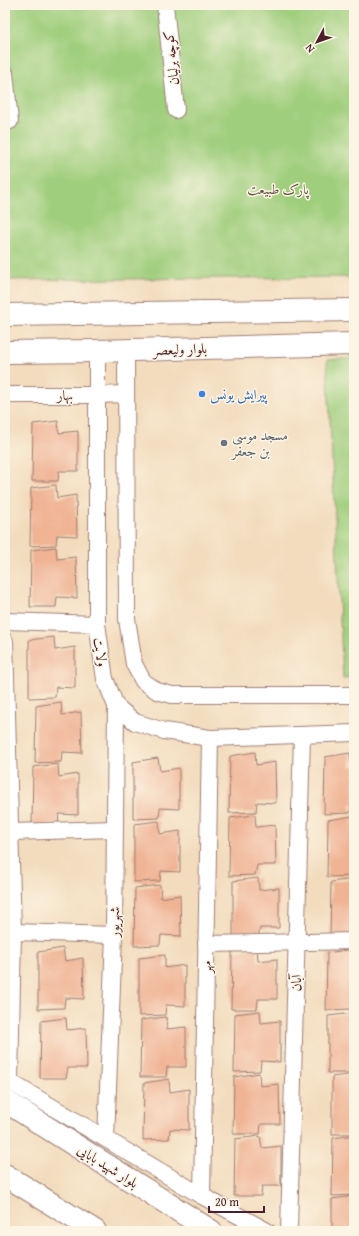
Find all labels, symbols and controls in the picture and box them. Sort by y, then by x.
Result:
north arrow [297,22,337,62]
street label: کوچه برلیان [158,30,184,86]
text: N [301,40,318,57]
park label: پارک طبیعت [247,179,310,200]
street label: بلوار ولیعصر [151,338,208,360]
place label: پیرایش یونس [210,384,268,405]
street label: بهار [55,385,73,405]
marker: پیرایش یونس [197,389,207,399]
place label: مسجد موسی بن جعفر [230,425,288,461]
marker: مسجد موسی بن جعفر [219,438,229,448]
street label: ولایت [89,636,113,668]
street label: شهریور [104,906,124,940]
street label: مهر [196,961,216,975]
street label: آبان [286,972,306,992]
street label: بلوار شهید بابایی [74,1139,143,1193]
scale bar [209,1188,264,1214]
text: 20 m [215,1193,239,1210]

